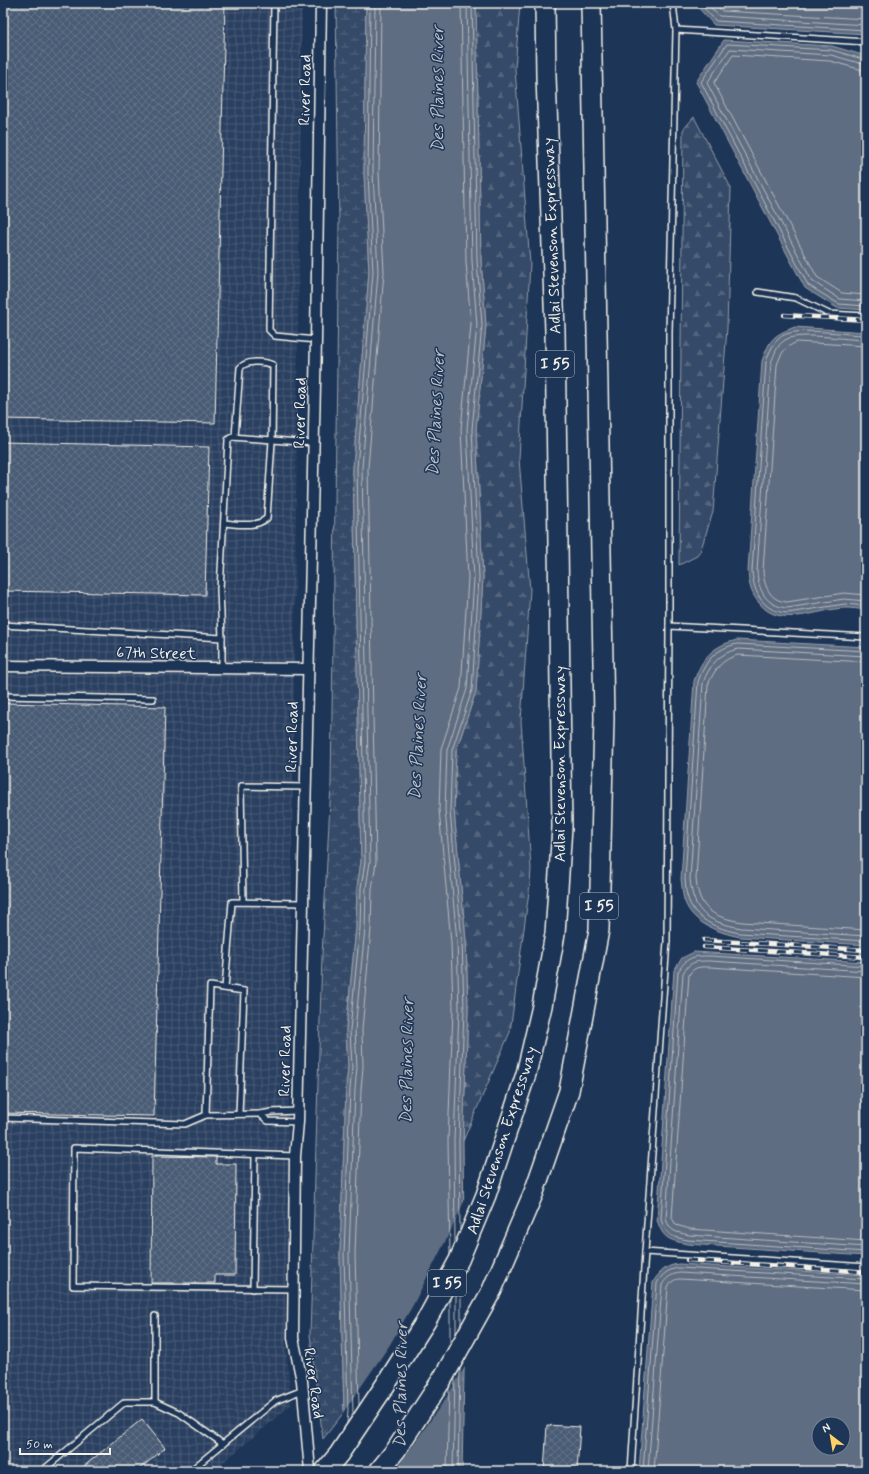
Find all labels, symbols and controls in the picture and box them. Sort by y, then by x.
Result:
water label: Des Plaines River [427,23,449,152]
street label: River Road [294,54,317,126]
street label: Adlai Stevenson Expressway [539,137,566,335]
water label: Des Plaines River [422,347,450,477]
road number: I 55 [536,351,574,377]
street label: River Road [289,377,312,449]
street label: 67th Street [116,642,197,665]
street label: Adlai Stevenson Expressway [550,666,571,862]
water label: Des Plaines River [404,671,432,801]
street label: River Road [281,701,304,773]
road number: I 55 [580,893,618,919]
water label: Des Plaines River [395,995,419,1124]
street label: River Road [274,1025,297,1097]
street label: Adlai Stevenson Expressway [462,1044,543,1237]
road number: I 55 [428,1270,466,1296]
water label: Des Plaines River [389,1319,413,1448]
street label: River Road [298,1346,329,1420]
north arrow [811,1416,851,1456]
text: N [820,1420,833,1436]
scale bar [20,1430,110,1456]
text: 50 m [26,1437,53,1453]

